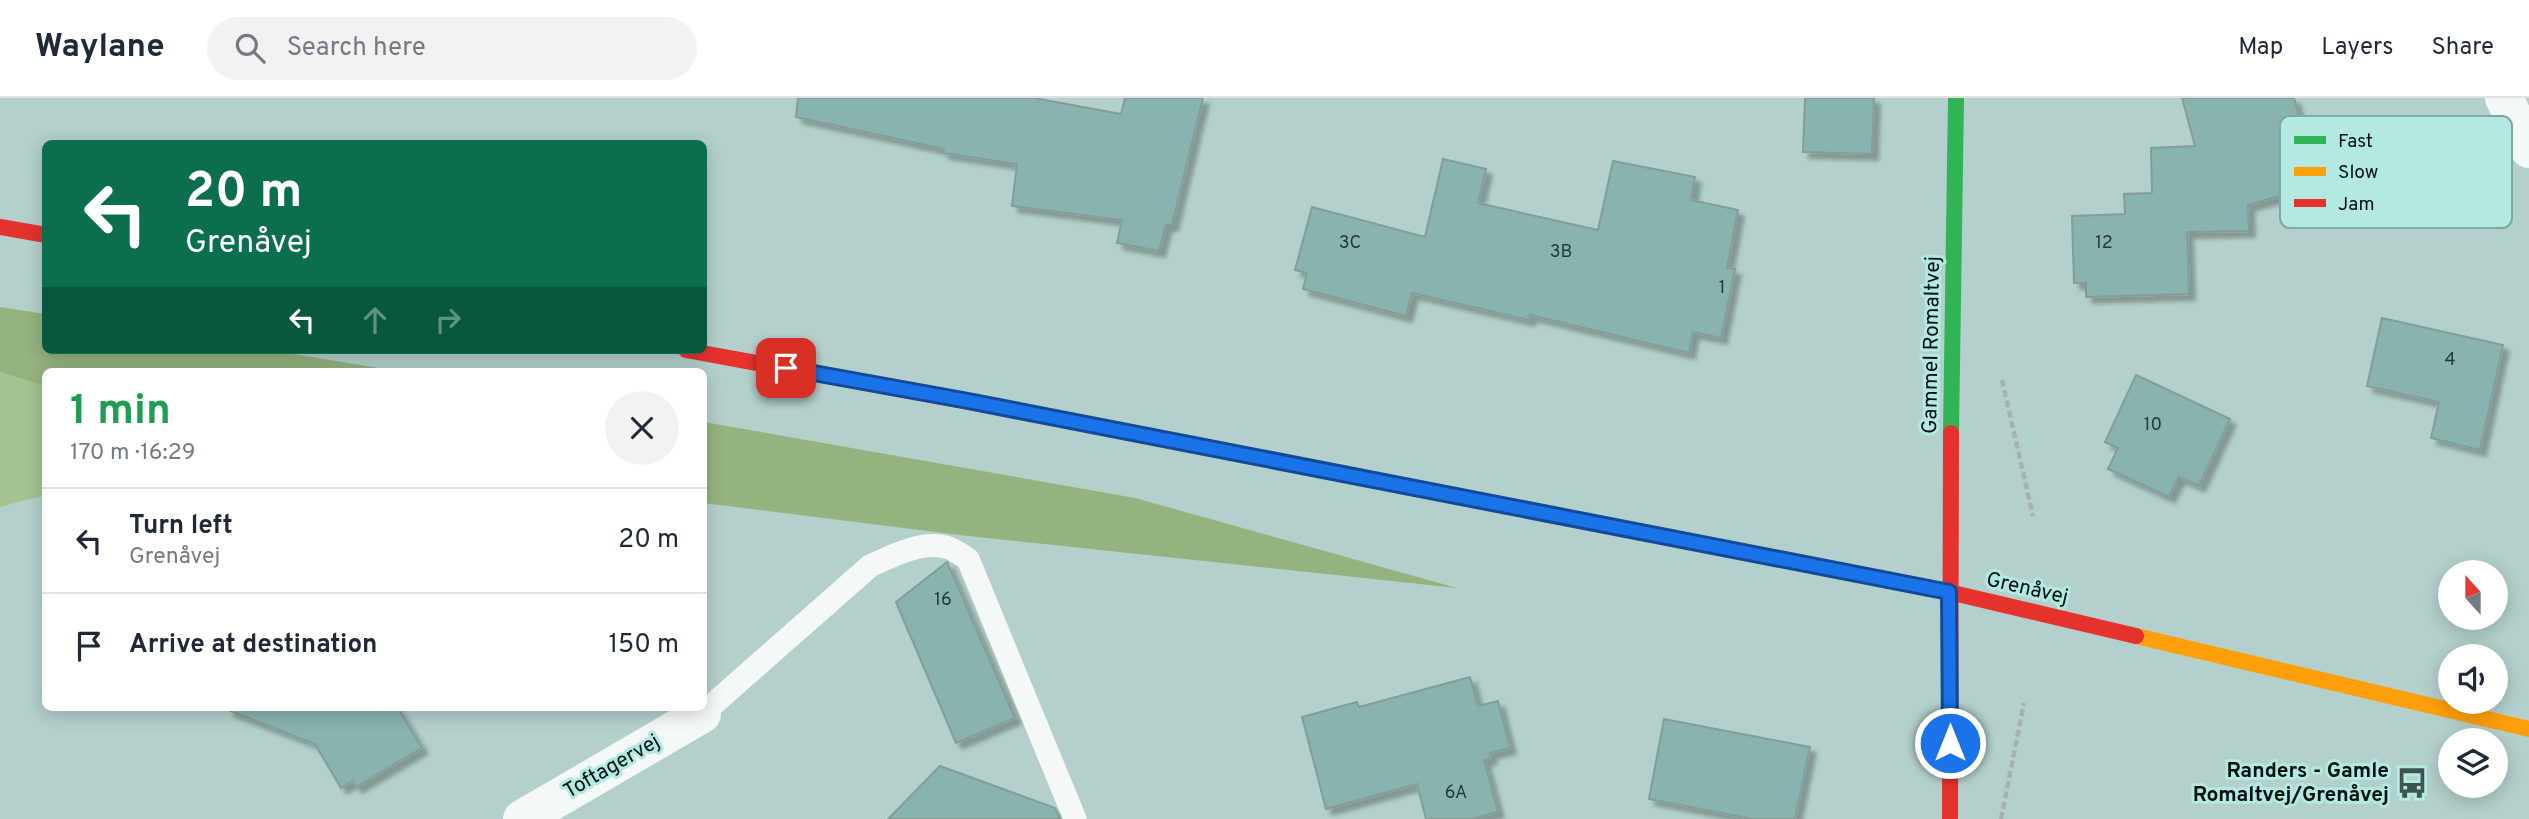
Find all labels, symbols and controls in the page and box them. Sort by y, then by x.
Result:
search box [207,17,697,80]
text: Waylane [35,27,165,69]
icon: search [231,29,269,67]
text: Search here [287,32,426,65]
text: Map [2238,33,2283,63]
text: Layers [2321,33,2393,63]
text: Share [2431,33,2494,63]
legend [2280,116,2512,228]
text: Fast [2338,130,2373,154]
text: Slow [2338,161,2378,185]
text: 20 m [185,163,302,225]
icon: left [70,168,161,259]
text: Jam [2338,193,2375,217]
text: Grenåvej [185,224,312,264]
house number: 3C [1339,232,1361,255]
house number: 12 [2095,232,2113,255]
house number: 3B [1550,241,1572,264]
street label: Gammel Romaltvej [1917,256,1947,434]
house number: 1 [1719,277,1725,300]
icon: left [283,301,321,339]
icon: ahead [356,301,394,339]
icon: right [429,301,467,339]
pin [756,338,816,398]
icon: arrive [767,349,805,387]
house number: 4 [2444,349,2456,372]
text: 1 min [70,386,171,439]
button: close [605,391,679,465]
house number: 10 [2144,414,2162,437]
text: 170 m · 16:29 [70,439,196,468]
text: Turn left [129,510,233,543]
icon: left [70,522,108,560]
text: 20 m [618,524,679,557]
text: Grenåvej [129,543,220,572]
north arrow [2438,560,2508,630]
map controls [2438,560,2508,798]
street label: Grenåvej [1983,566,2071,612]
house number: 16 [934,589,952,612]
icon: arrive [70,627,108,665]
text: Arrive at destination [129,629,377,662]
text: 150 m [608,629,679,662]
button: sound [2438,644,2508,714]
position arrow [1913,706,1987,780]
button: layers [2438,728,2508,798]
street label: Toftagervej [559,729,665,805]
place label: Randers - Gamle Romaltvej/Grenåvej [2193,758,2389,809]
bus stop icon: Randers - Gamle Romaltvej/Grenåvej [2395,766,2429,800]
house number: 6A [1445,782,1467,805]

